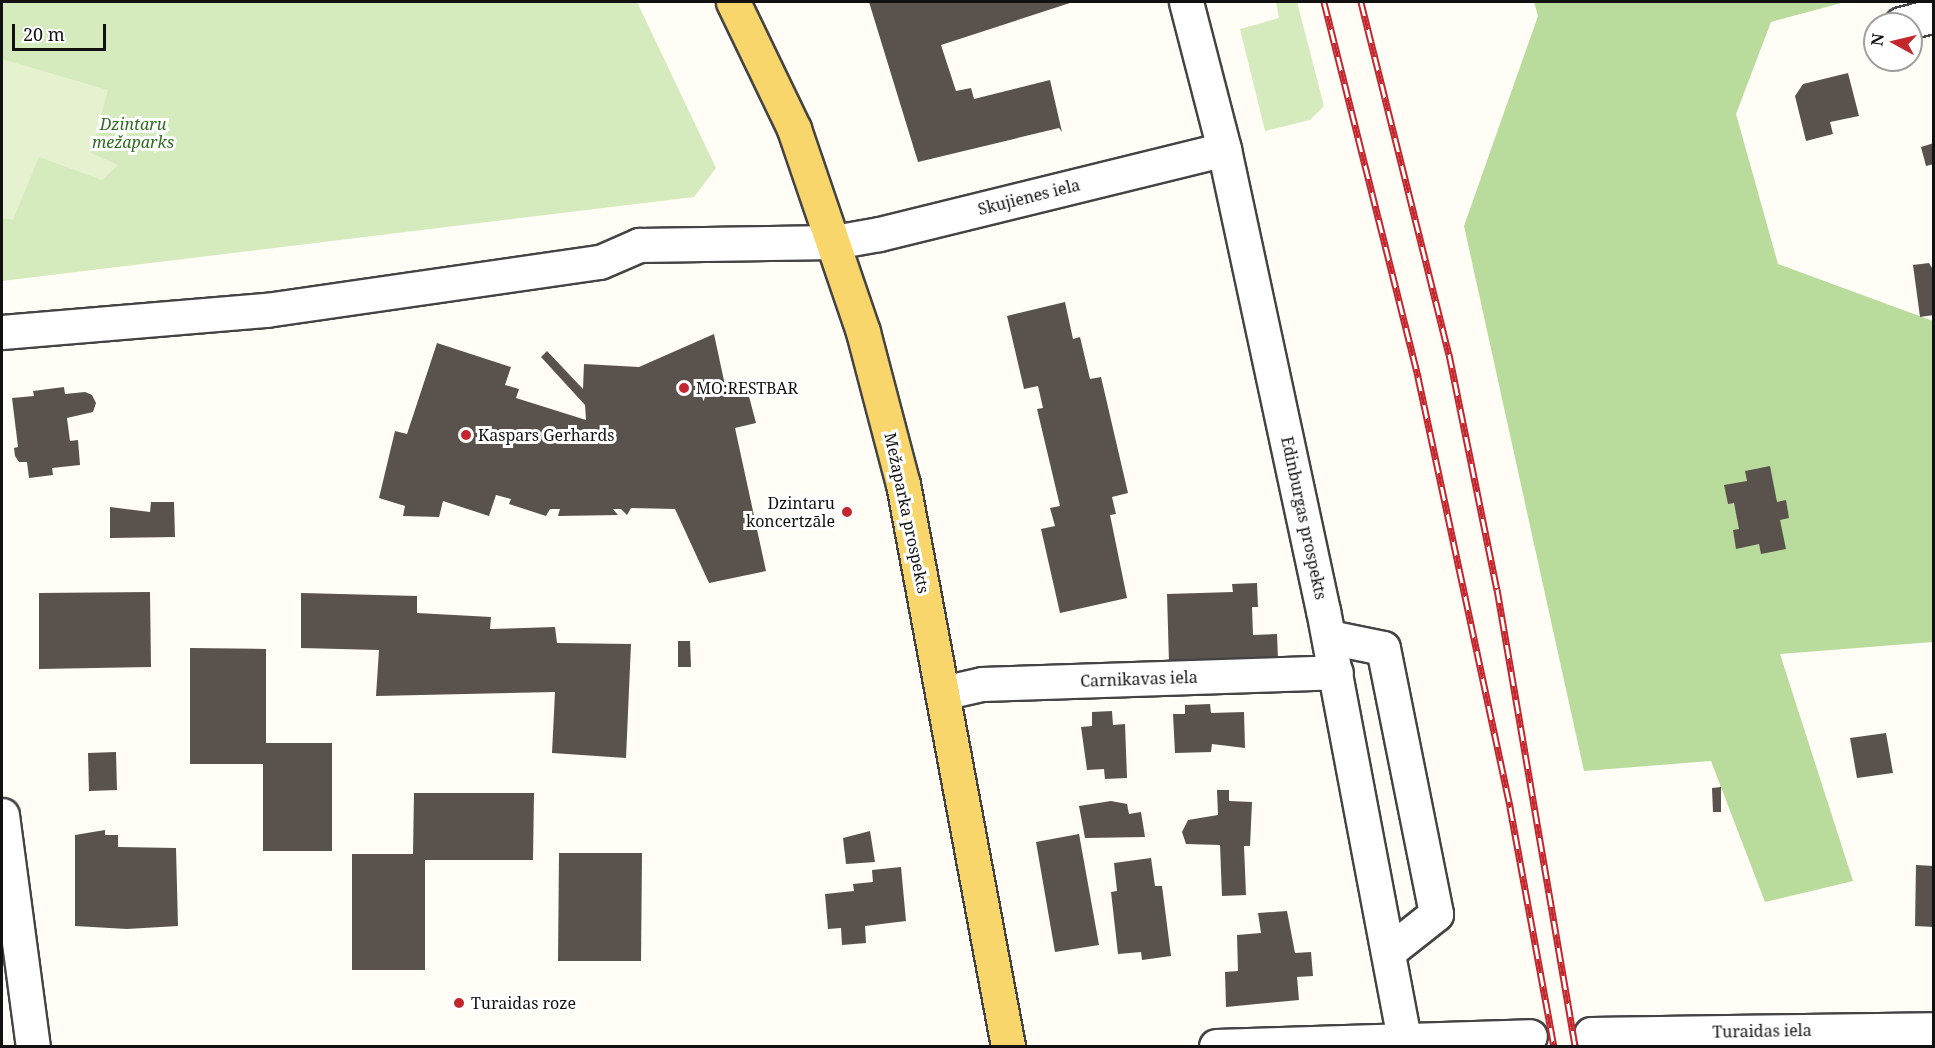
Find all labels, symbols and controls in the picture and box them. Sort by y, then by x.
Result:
scale bar [15,12,110,50]
north arrow [1863,12,1923,72]
text: 20 m [23,22,65,46]
text: N [1865,32,1889,48]
park label: Dzintaru mežaparks [92,114,174,152]
street label: Skujienes iela [976,175,1082,219]
place label: MO:RESTBAR [696,378,798,398]
marker: MO:RESTBAR [677,381,691,395]
place label: Kaspars Gerhards [478,425,614,445]
marker: Kaspars Gerhards [459,428,473,442]
street label: Mežaparka prospekts [881,431,933,595]
street label: Edinburgas prospekts [1277,435,1331,601]
place label: Dzintaru koncertzāle [746,493,835,531]
marker: Dzintaru koncertzāle [840,505,854,519]
street label: Carnikavas iela [1080,667,1198,691]
place label: Turaidas roze [471,993,576,1013]
marker: Turaidas roze [452,996,466,1010]
street label: Turaidas iela [1712,1021,1812,1041]

